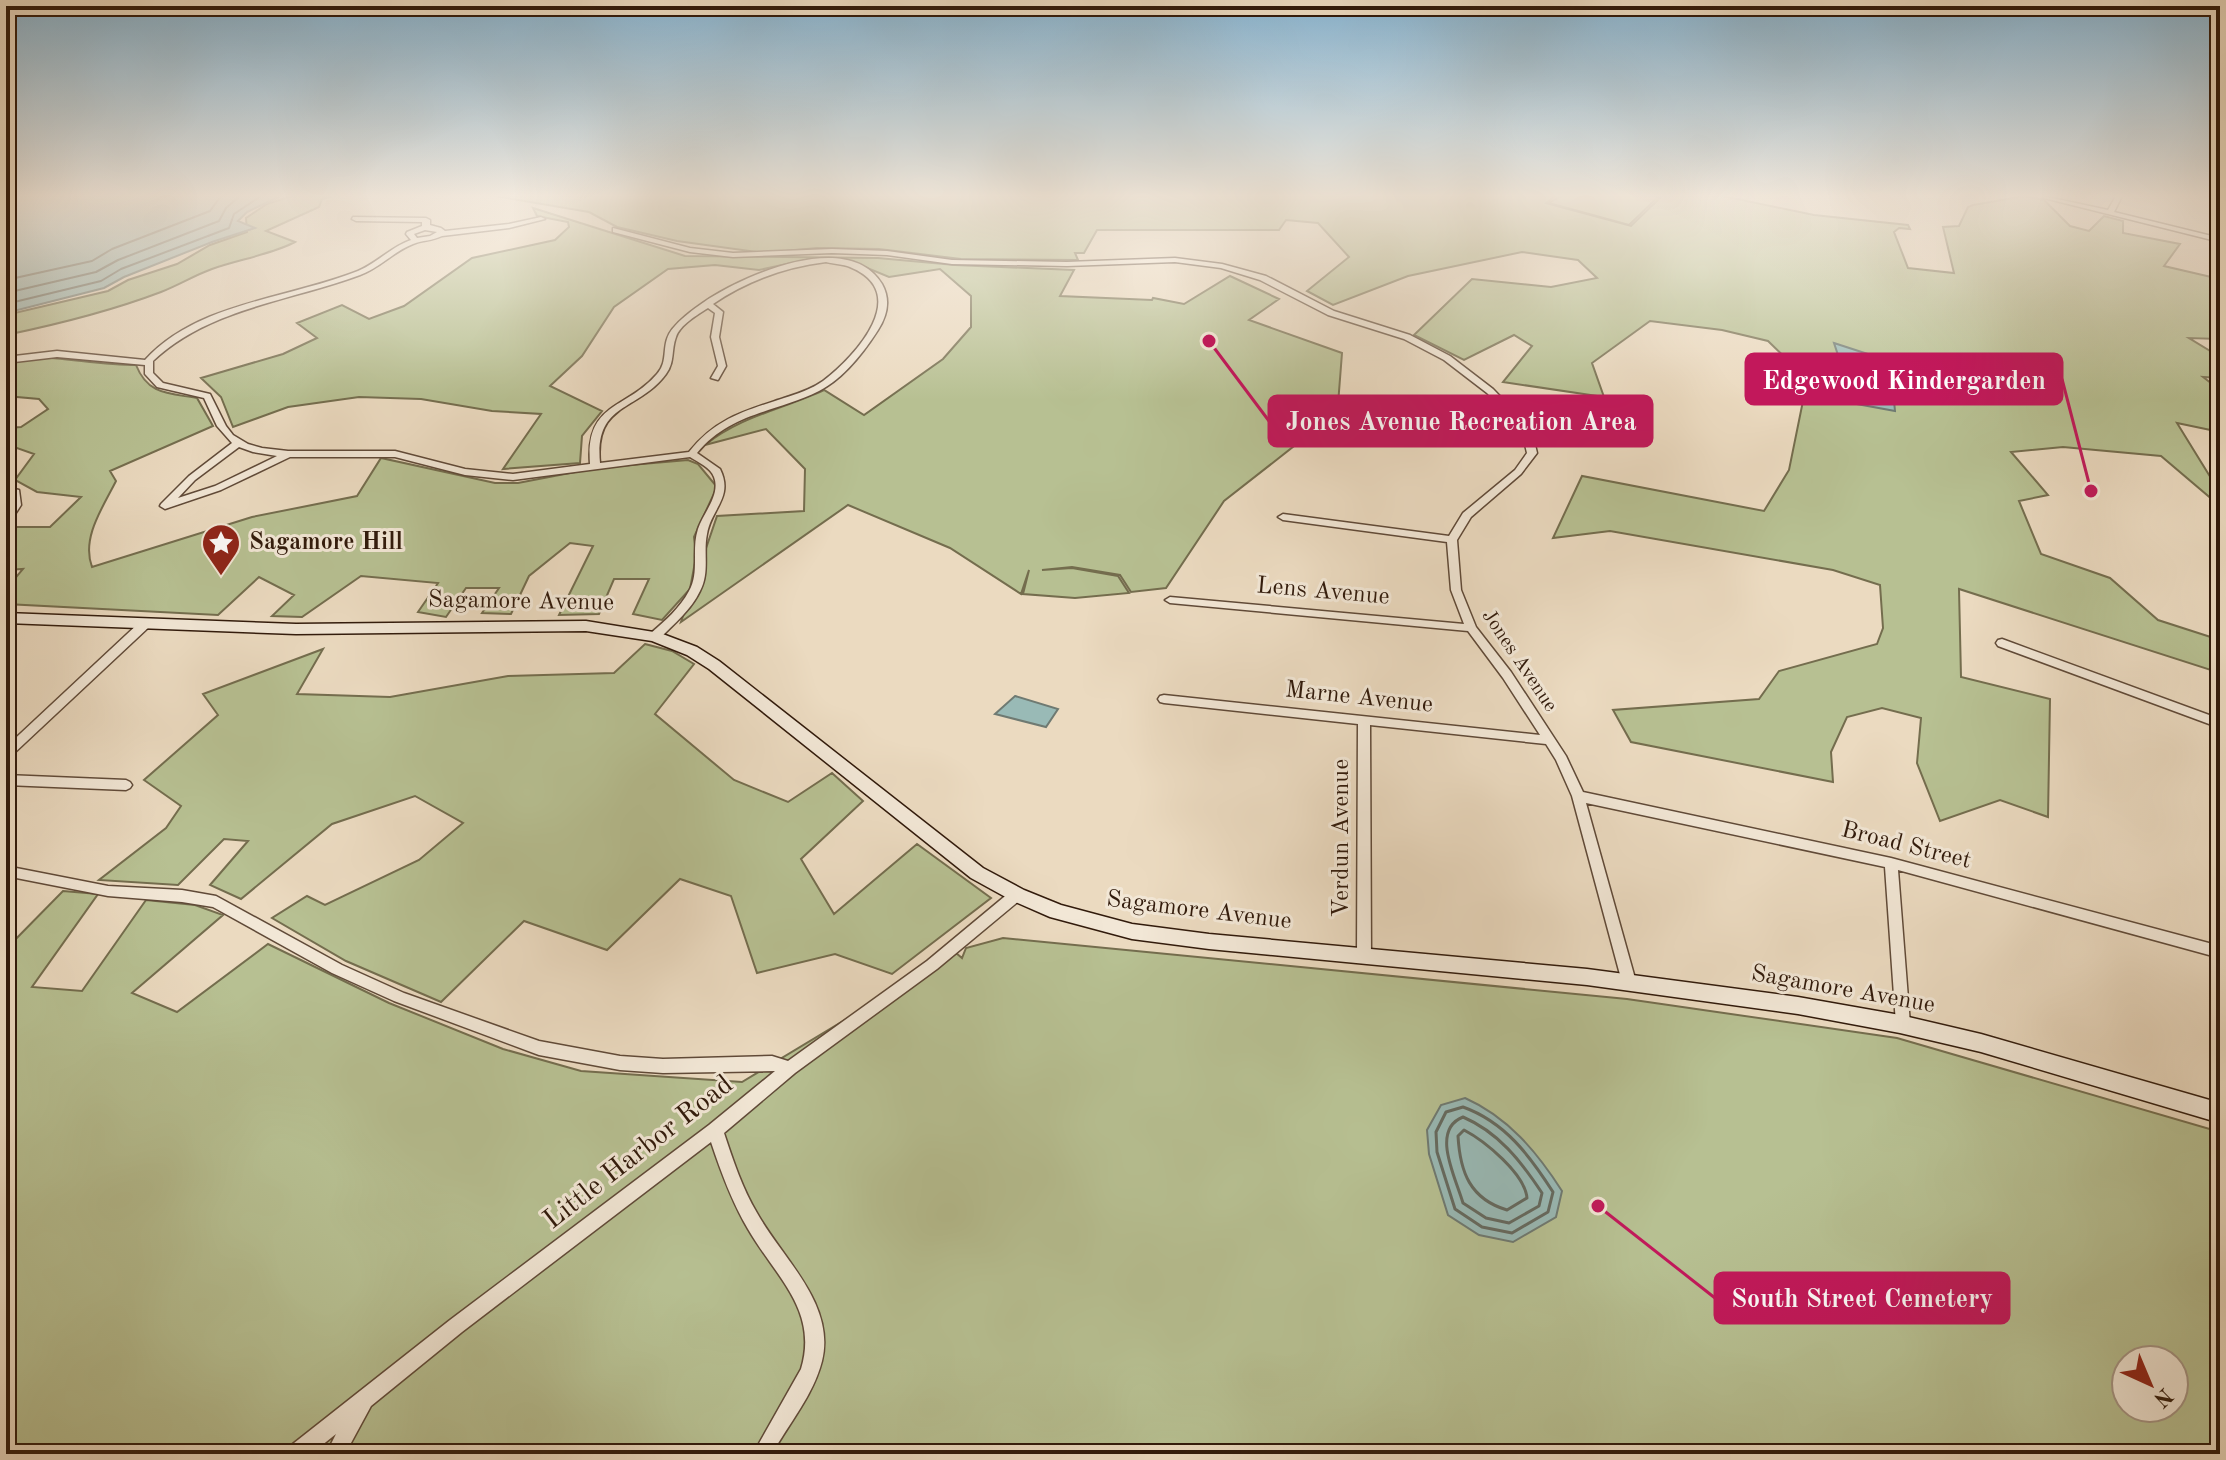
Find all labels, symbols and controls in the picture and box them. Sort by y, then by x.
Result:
callout: Edgewood Kindergarden [1746,354,2062,404]
text: Edgewood Kindergarden [1762,369,2046,395]
callout: Jones Avenue Recreation Area [1269,396,1652,446]
text: Jones Avenue Recreation Area [1285,410,1637,436]
place icon: Sagamore Hill [200,522,242,577]
place label: Sagamore Hill [249,531,403,555]
street label: Lens Avenue [1255,574,1391,610]
street label: Sagamore Avenue [428,588,614,616]
street label: Jones Avenue [1478,606,1560,716]
street label: Marne Avenue [1284,678,1434,718]
street label: Verdun Avenue [1330,759,1354,917]
street label: Broad Street [1839,818,1973,874]
street label: Sagamore Avenue [1105,888,1293,934]
street label: Sagamore Avenue [1749,962,1937,1018]
street label: Little Harbor Road [539,1071,739,1235]
callout: South Street Cemetery [1715,1273,2009,1323]
text: South Street Cemetery [1731,1287,1993,1313]
north arrow [2110,1344,2190,1424]
text: N [2149,1383,2176,1411]

